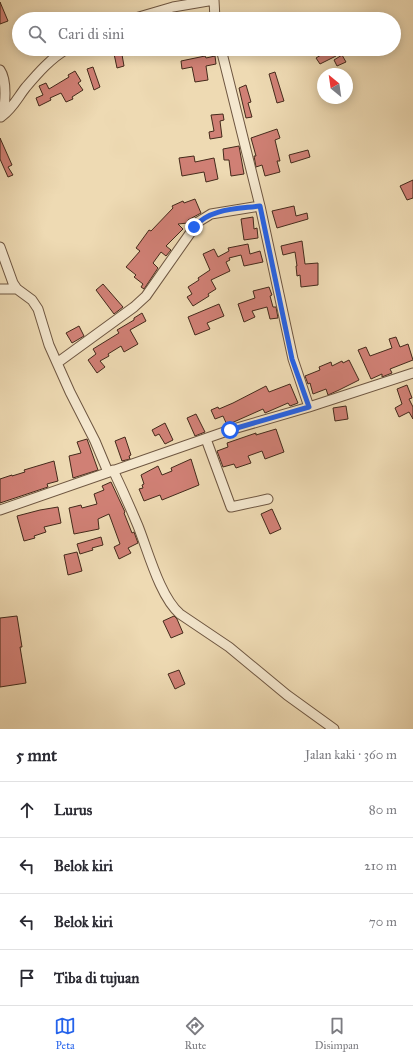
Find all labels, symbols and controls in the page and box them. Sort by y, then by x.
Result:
search box [12,12,401,56]
icon: search [26,23,48,45]
text: Cari di sini [58,25,124,43]
north arrow [317,68,353,104]
route end [185,218,203,236]
route start [221,421,239,439]
text: 5 mnt [16,745,57,766]
text: Jalan kaki · 360 m [305,747,397,763]
icon: ahead [16,799,38,821]
text: Lurus [54,801,92,819]
text: 80 m [369,802,397,818]
icon: left [16,855,38,877]
text: Belok kiri [54,857,113,875]
text: 210 m [364,858,397,874]
icon: left [16,911,38,933]
text: Belok kiri [54,913,113,931]
text: 70 m [369,914,397,930]
icon: arrive [16,967,38,989]
text: Tiba di tujuan [54,969,139,987]
tab: Peta [54,1015,76,1052]
tab: Rute [184,1015,206,1052]
tab: Disimpan [315,1015,359,1052]

